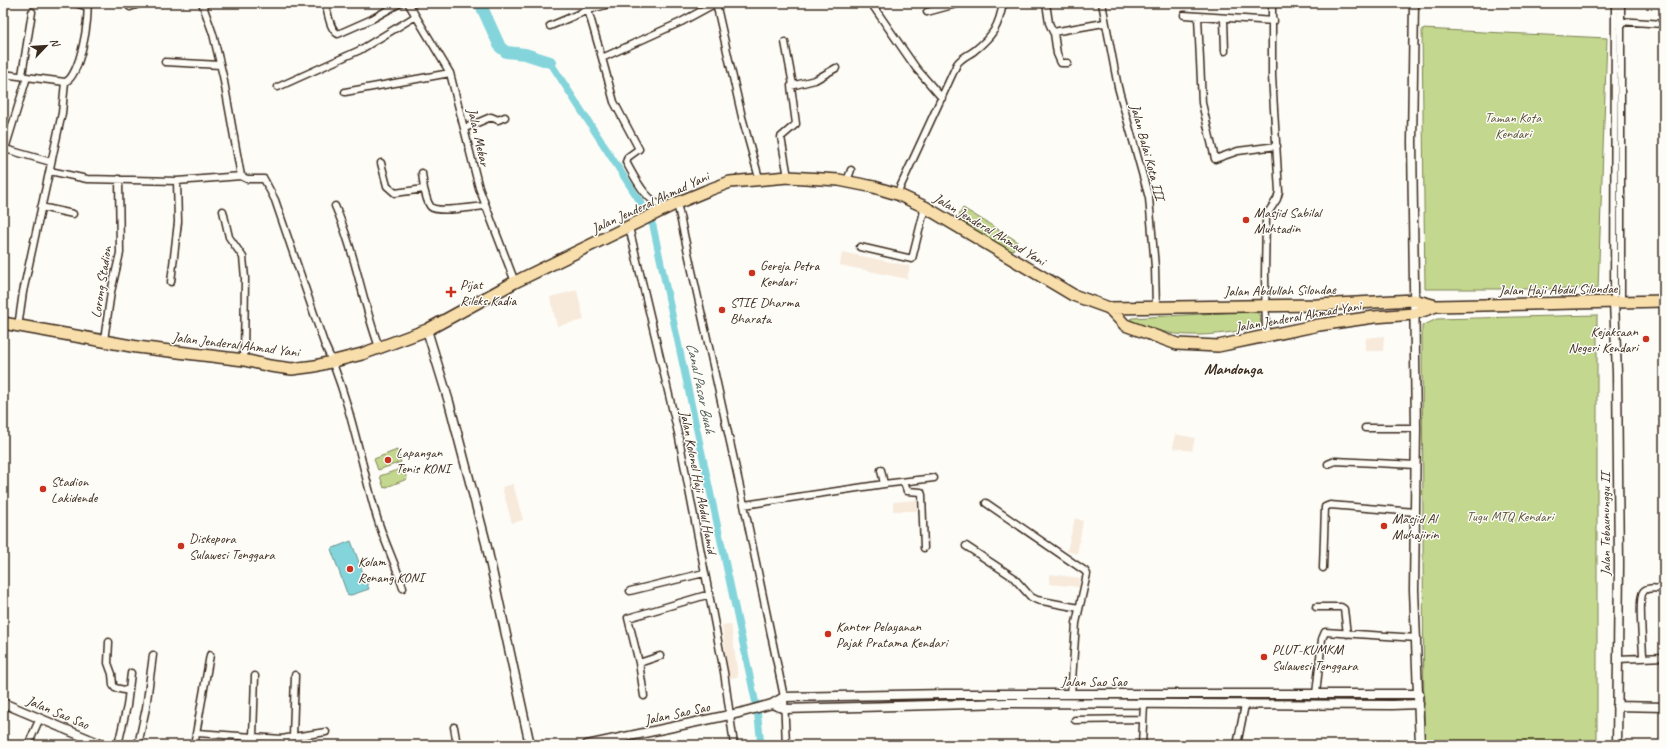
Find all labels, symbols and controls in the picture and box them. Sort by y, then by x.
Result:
north arrow [26,26,66,66]
text: N [47,36,64,50]
street label: Jalan Balai Kota III [1126,101,1169,205]
street label: Jalan Mekar [463,106,494,170]
park label: Taman Kota Kendari [1485,109,1542,142]
street label: Jalan Jenderal Ahmad Yani [588,167,714,237]
street label: Jalan Jenderal Ahmad Yani [930,189,1051,271]
place label: Masjid Sabilal Muhtadin [1254,204,1324,237]
marker: Masjid Sabilal Muhtadin [1241,215,1251,225]
street label: Lorong Stadion [87,244,116,319]
place label: Gereja Petra Kendari [760,257,820,290]
marker: Gereja Petra Kendari [747,268,757,278]
place label: Pijat Rileks Kadia [460,276,518,309]
street label: Jalan Haji Abdul Silondae [1498,280,1619,299]
street label: Jalan Abdullah Silondae [1223,281,1337,300]
marker: Pijat Rileks Kadia [445,286,457,298]
place label: STIE Dharma Bharata [730,294,800,327]
street label: Jalan Jenderal Ahmad Yani [1233,297,1365,336]
marker: STIE Dharma Bharata [717,305,727,315]
place label: Kejaksaan Negeri Kendari [1568,323,1640,356]
street label: Jalan Jenderal Ahmad Yani [171,328,303,361]
marker: Kejaksaan Negeri Kendari [1641,334,1651,344]
water label: Canal Pasar Buah [682,341,720,436]
district label: Mandonga [1204,359,1263,379]
street label: Jalan Kolonel Haji Abdul Hamid [676,408,721,557]
place label: Lapangan Tenis KONI [396,444,453,477]
marker: Lapangan Tenis KONI [383,455,393,465]
street label: Jalan Tebaununggu II [1597,469,1614,577]
place label: Stadion Lakidende [51,473,99,506]
marker: Stadion Lakidende [38,484,48,494]
park label: Tugu MTQ Kendari [1467,508,1556,525]
place label: Masjid Al Muhajirin [1392,510,1439,543]
marker: Masjid Al Muhajirin [1379,521,1389,531]
place label: Diskepora Sulawesi Tenggara [189,530,275,563]
marker: Diskepora Sulawesi Tenggara [176,541,186,551]
place label: Kolam Renang KONI [358,553,427,586]
marker: Kolam Renang KONI [345,564,355,574]
place label: Kantor Pelayanan Pajak Pratama Kendari [836,618,950,651]
marker: Kantor Pelayanan Pajak Pratama Kendari [823,629,833,639]
place label: PLUT-KUMKM Sulawesi Tenggara [1272,641,1358,674]
marker: PLUT-KUMKM Sulawesi Tenggara [1259,652,1269,662]
street label: Jalan Sao Sao [1060,673,1128,690]
street label: Jalan Sao Sao [23,691,92,734]
street label: Jalan Sao Sao [642,698,712,729]

